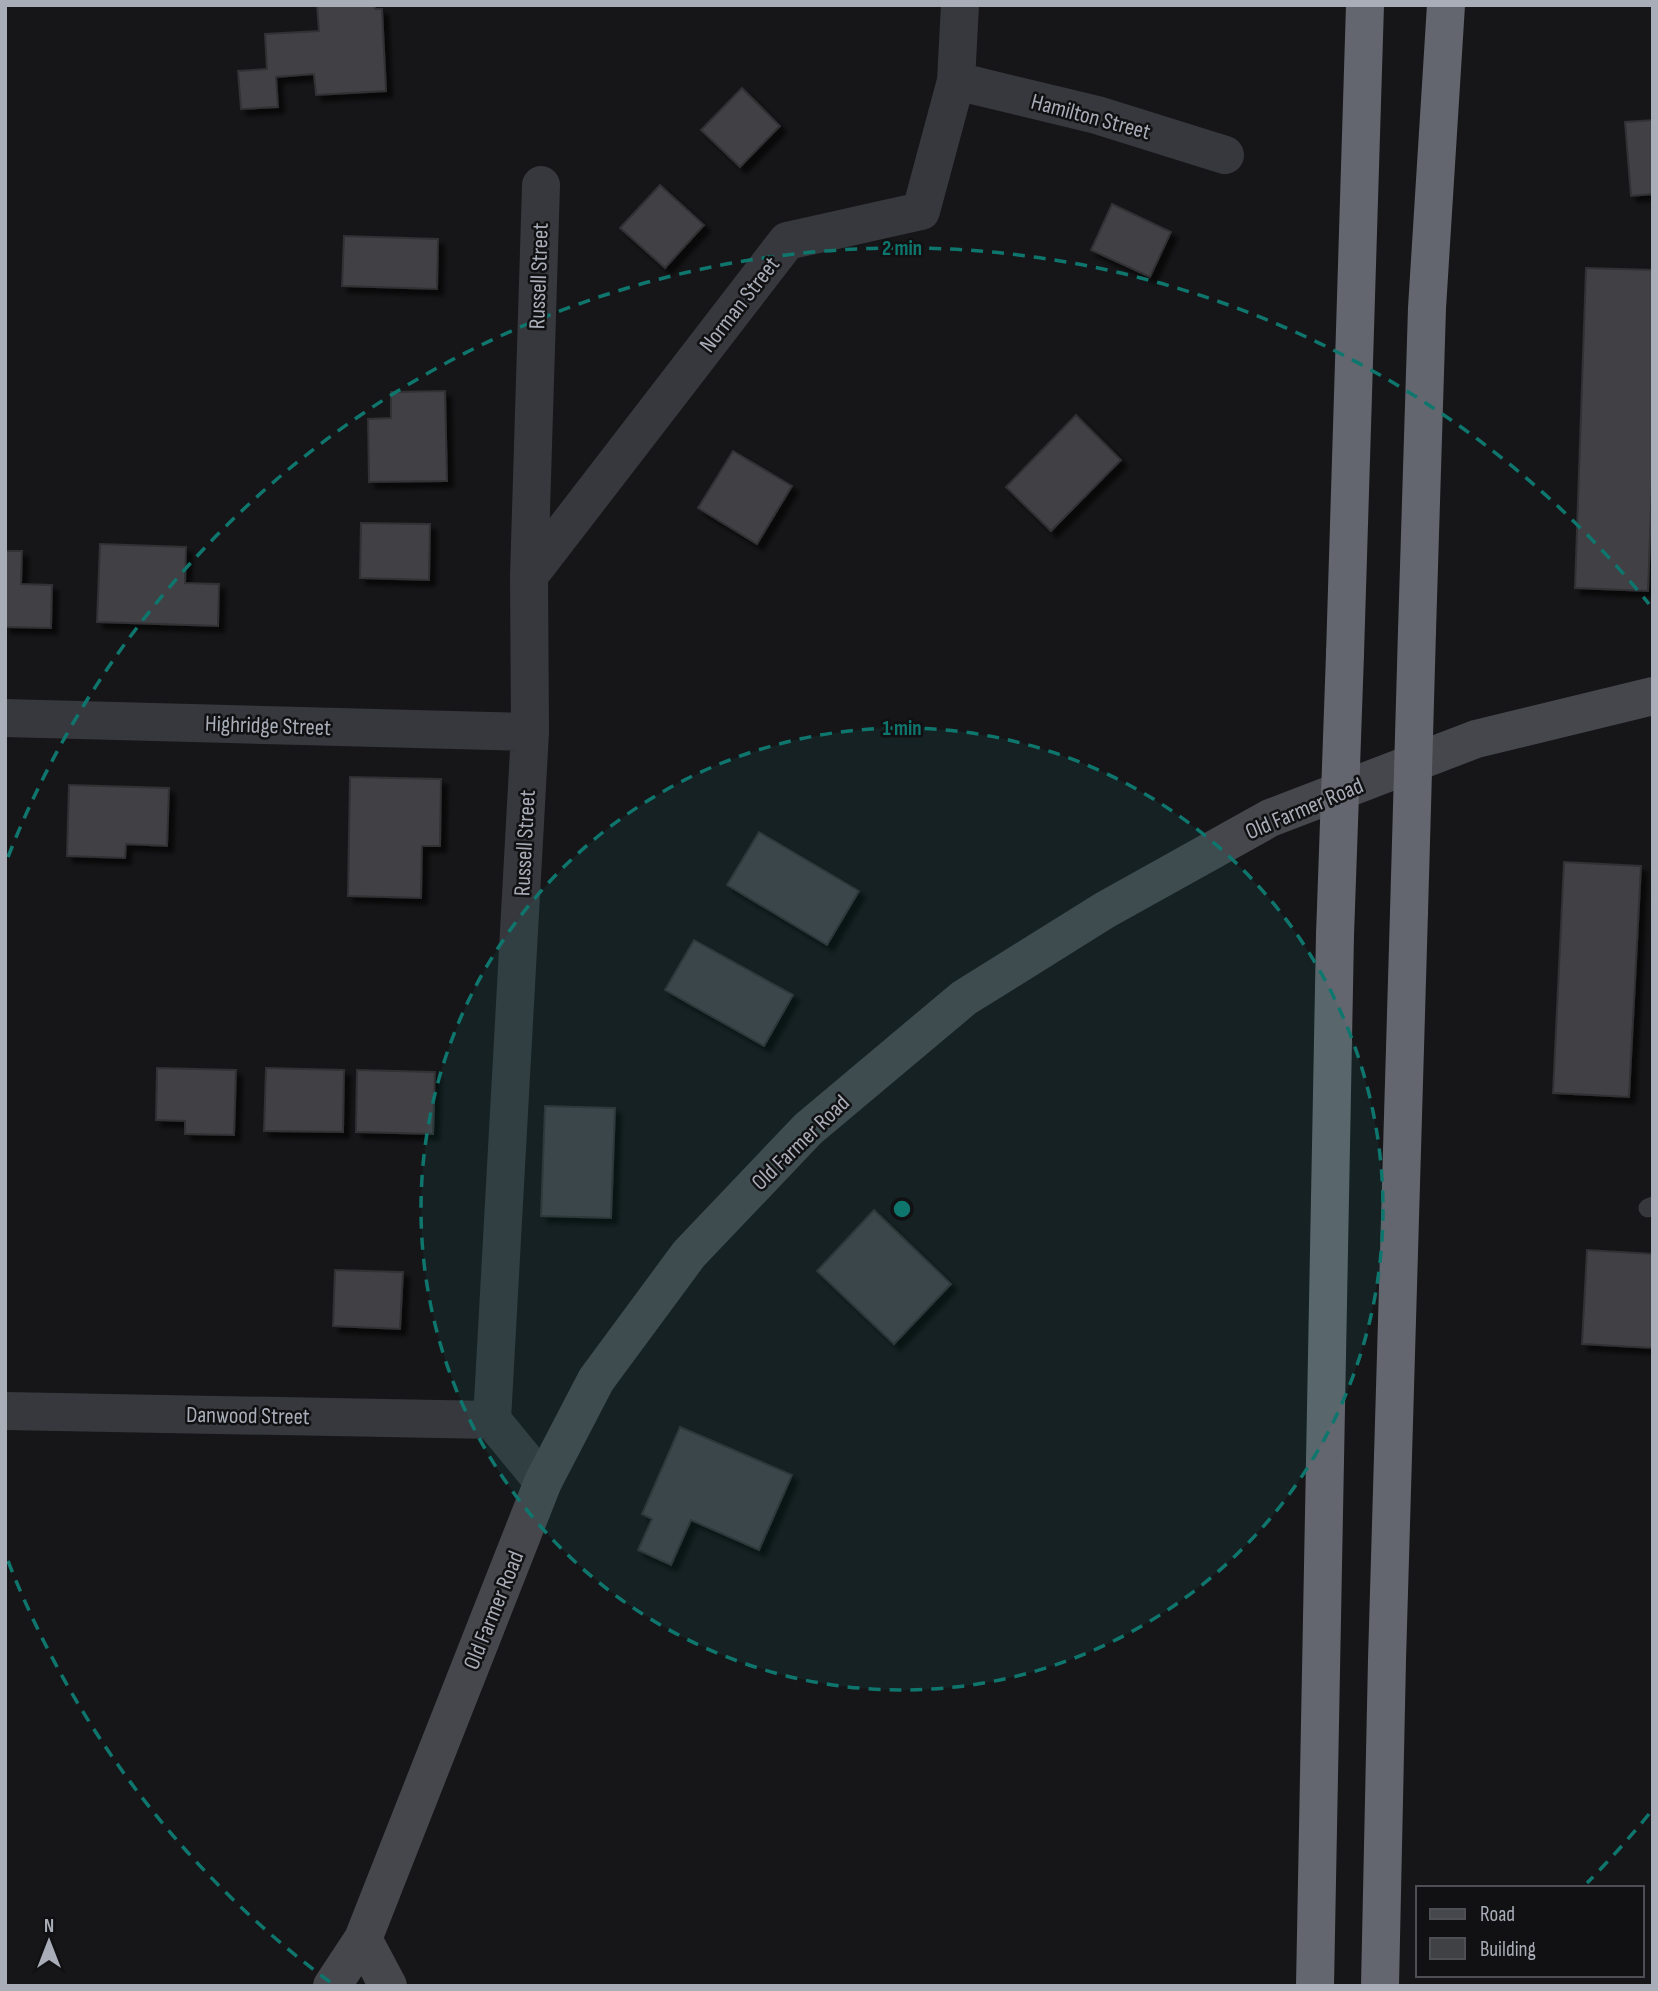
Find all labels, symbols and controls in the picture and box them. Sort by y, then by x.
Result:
street label: Hamilton Street [1028,88,1153,146]
street label: Russell Street [523,222,555,330]
text: 2 min [882,236,922,261]
street label: Norman Street [694,251,786,358]
street label: Highridge Street [205,710,331,742]
text: 1 min [882,716,922,741]
street label: Old Farmer Road [1241,772,1367,846]
street label: Russell Street [508,789,542,897]
street label: Old Farmer Road [746,1089,855,1196]
centre of rings [890,1197,914,1221]
street label: Danwood Street [186,1401,310,1431]
street label: Old Farmer Road [457,1547,530,1674]
legend [1416,1886,1644,1977]
text: Road [1480,1902,1515,1927]
north arrow [14,1907,84,1977]
text: N [44,1915,54,1938]
text: Building [1480,1937,1536,1962]

